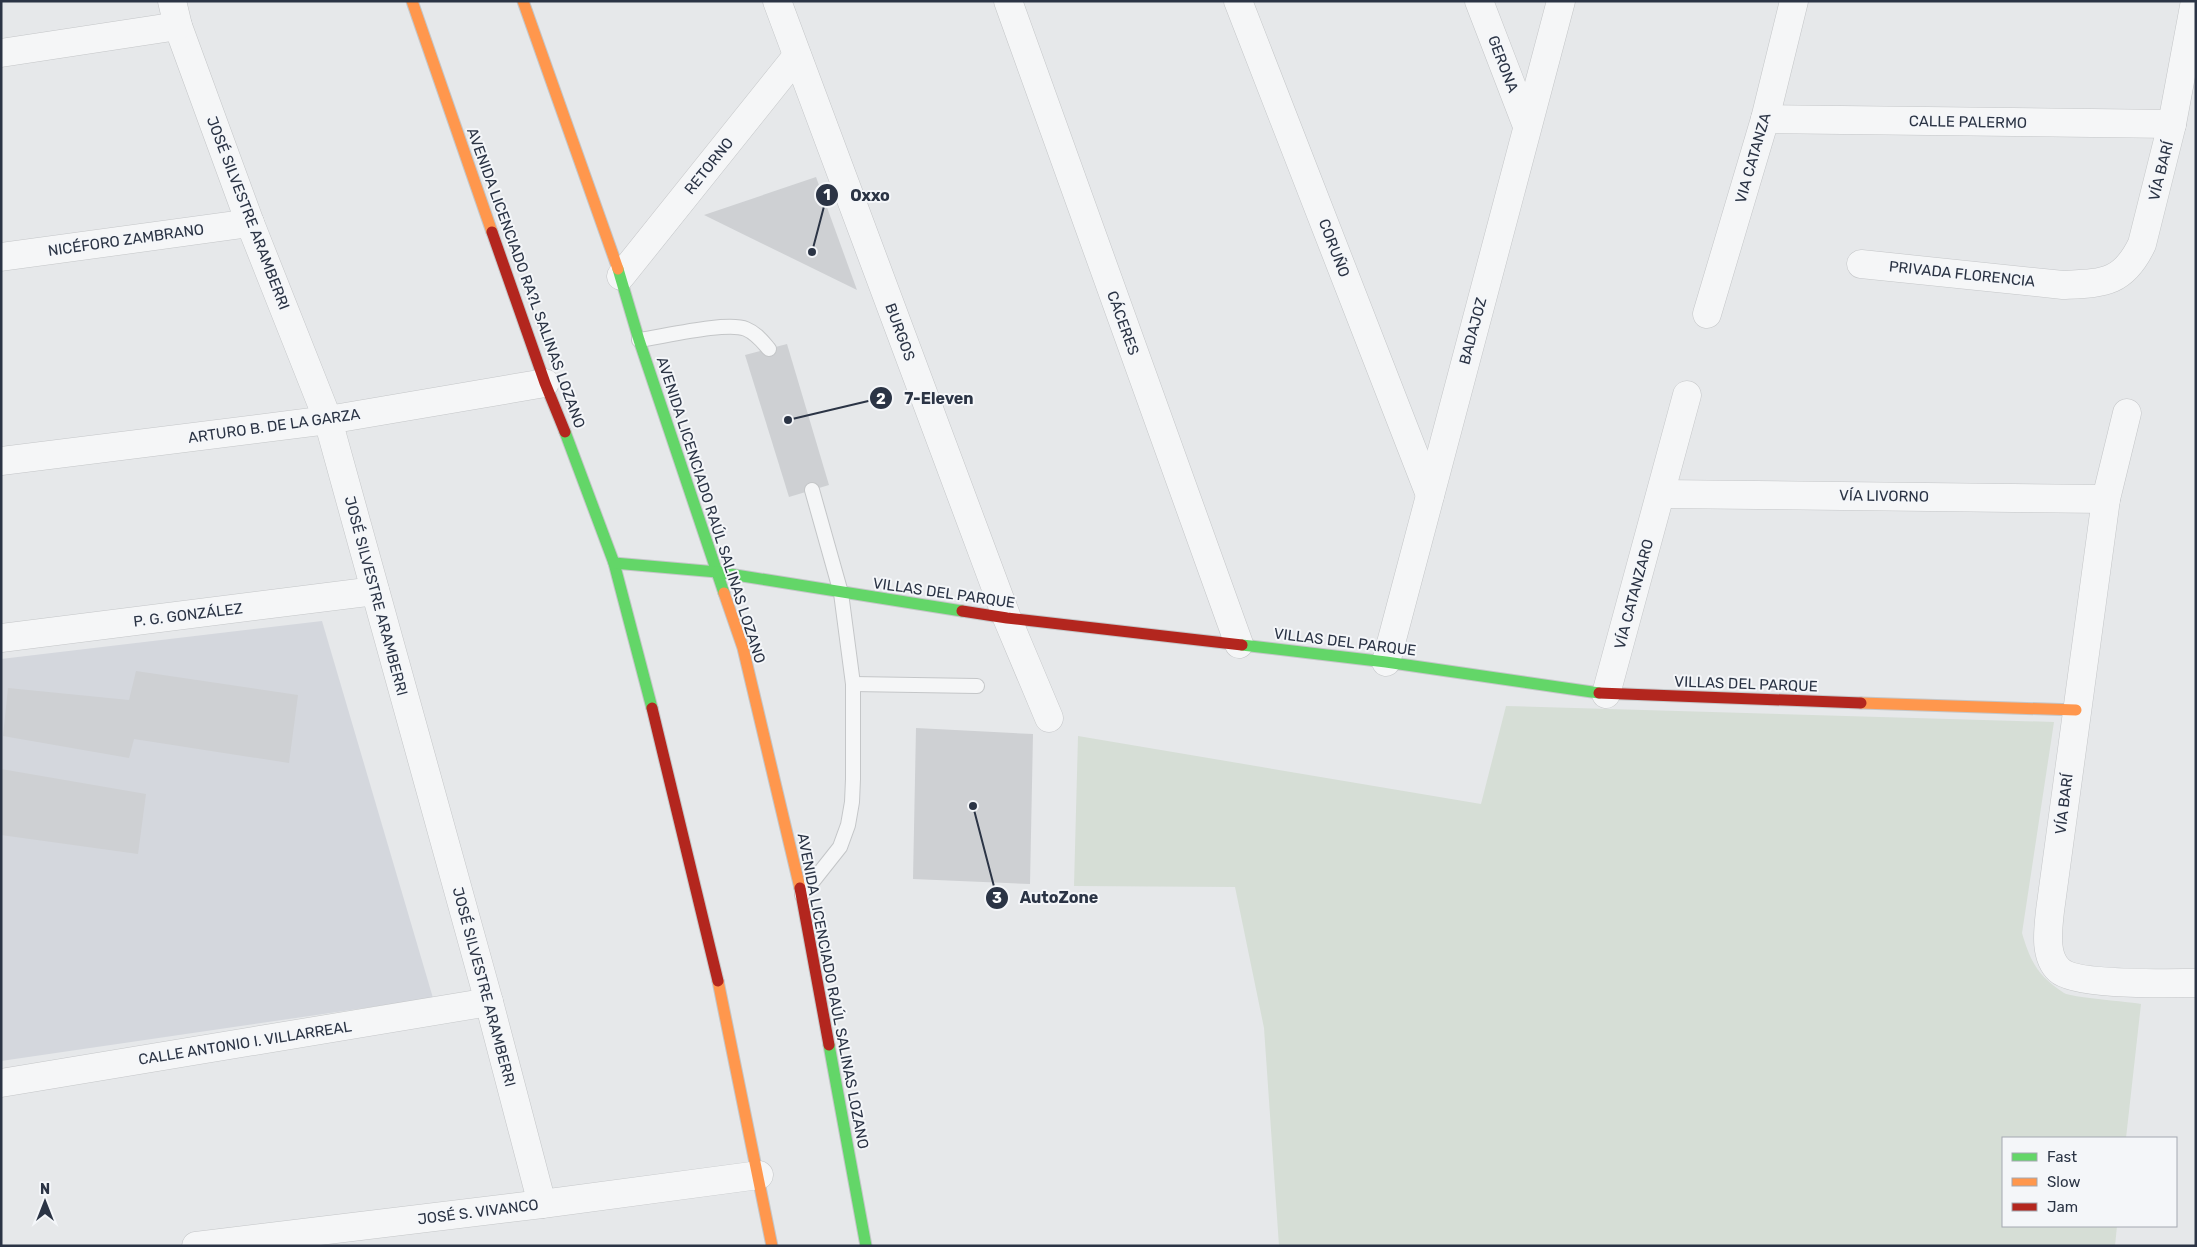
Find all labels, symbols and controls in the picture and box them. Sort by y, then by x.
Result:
street label: GERONA [1484,33,1522,95]
street label: VIA CATANZA [1732,111,1774,205]
street label: CALLE PALERMO [1909,112,2027,132]
street label: JOSÉ SILVESTRE ARAMBERRI [203,114,293,312]
street label: AVENIDA LICENCIADO RA?L SALINAS LOZANO [463,125,589,431]
street label: RETORNO [681,134,737,198]
street label: VÍA BARÍ [2145,138,2177,203]
callout: Oxxo [815,180,899,211]
text: 1 [823,186,831,204]
text: Oxxo [850,186,890,205]
street label: CORUÑO [1315,216,1353,280]
street label: NICÉFORO ZAMBRANO [47,220,205,260]
street label: PRIVADA FLORENCIA [1888,257,2036,291]
street label: CÁCERES [1103,288,1143,358]
street label: BADAJOZ [1455,296,1491,366]
street label: BURGOS [881,301,919,363]
street label: AVENIDA LICENCIADO RAÚL SALINAS LOZANO [653,354,769,666]
callout: 7-Eleven [869,383,983,414]
text: 7-Eleven [904,389,974,408]
text: 2 [876,390,886,408]
street label: ARTURO B. DE LA GARZA [187,405,361,447]
street label: VÍA LIVORNO [1839,486,1929,506]
street label: JOSÉ SILVESTRE ARAMBERRI [341,494,411,698]
street label: VÍA CATANZARO [1611,537,1657,651]
street label: VILLAS DEL PARQUE [872,574,1016,612]
street label: P. G. GONZÁLEZ [132,599,244,631]
street label: VILLAS DEL PARQUE [1273,624,1417,660]
street label: VILLAS DEL PARQUE [1674,673,1818,695]
street label: VÍA BARÍ [2051,772,2077,835]
street label: AVENIDA LICENCIADO RAÚL SALINAS LOZANO [793,831,873,1151]
callout: AutoZone [985,882,1108,913]
street label: JOSÉ SILVESTRE ARAMBERRI [449,885,519,1089]
text: AutoZone [1020,888,1098,907]
text: 3 [992,889,1002,907]
street label: CALLE ANTONIO I. VILLARREAL [137,1017,354,1069]
legend [2002,1137,2177,1227]
text: Fast [2047,1148,2077,1166]
text: Slow [2047,1173,2080,1191]
north arrow [20,1177,70,1227]
text: N [40,1181,50,1198]
street label: JOSÉ S. VIVANCO [416,1196,540,1228]
text: Jam [2047,1198,2078,1216]

